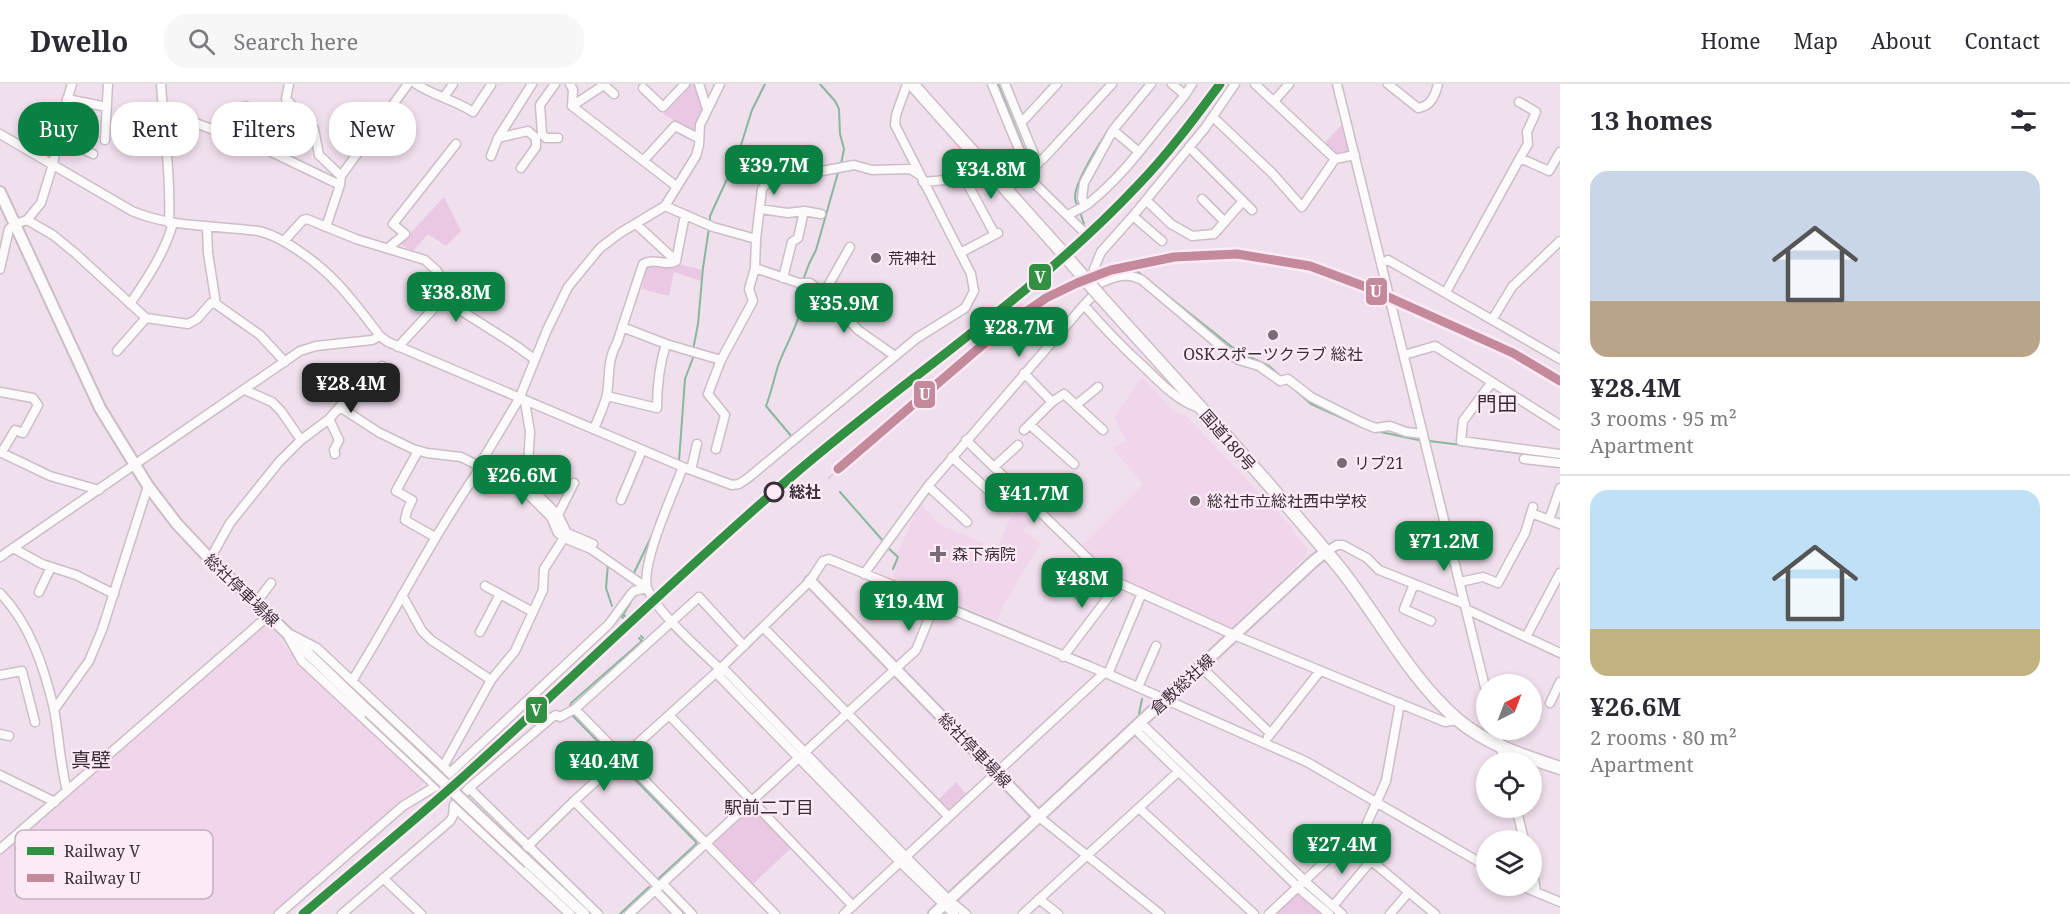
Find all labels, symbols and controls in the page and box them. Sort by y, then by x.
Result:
search box [164,14,584,68]
text: Dwello [30,22,128,60]
icon: search [185,25,218,58]
text: Search here [233,26,358,56]
text: Home [1701,27,1761,55]
text: Map [1794,27,1838,55]
text: About [1871,27,1932,55]
text: Contact [1965,27,2040,55]
chip: Buy [18,102,99,156]
chip: Rent [111,102,199,156]
chip: Filters [211,102,317,156]
chip: New [329,102,416,156]
text: 13 homes [1590,102,1712,138]
icon: filters [2007,104,2040,137]
pin: ¥39.7M [725,145,823,196]
pin: ¥34.8M [942,149,1040,200]
text: ¥39.7M [739,151,809,178]
text: ¥34.8M [956,155,1026,182]
icon: home [1761,210,1869,318]
place label: 荒神社 [888,247,936,269]
marker: 荒神社 [869,251,883,265]
line badge: V [1028,263,1052,291]
text: V [1034,266,1046,288]
pin: ¥38.8M [407,272,505,323]
line badge: U [1365,277,1388,306]
text: ¥38.8M [421,278,491,305]
text: U [1370,280,1382,302]
pin: ¥35.9M [795,283,893,334]
text: ¥35.9M [809,289,879,316]
pin: ¥28.7M [970,307,1068,358]
text: ¥28.7M [984,313,1054,340]
marker: OSKスポーツクラブ 総社 [1266,328,1280,342]
place label: OSKスポーツクラブ 総社 [1183,343,1363,365]
pin: ¥28.4M [302,363,400,414]
text: ¥28.4M [316,369,386,396]
text: ¥28.4M [1590,369,1681,405]
line badge: U [913,380,936,409]
text: U [919,383,931,405]
district label: 門田 [1477,390,1517,417]
street label: 国道180号 [1195,405,1261,475]
text: 3 rooms · 95 m² [1590,405,1737,432]
text: Apartment [1590,432,1694,459]
place label: リブ21 [1354,452,1404,474]
pin: ¥26.6M [473,455,571,506]
marker: リブ21 [1335,456,1349,470]
text: ¥26.6M [487,461,557,488]
pin: ¥41.7M [985,473,1083,524]
text: ¥41.7M [999,479,1069,506]
place label: 総社 [789,481,821,503]
marker: 総社 [764,482,784,502]
place label: 総社市立総社西中学校 [1207,490,1367,512]
marker: 総社市立総社西中学校 [1188,494,1202,508]
pin: ¥71.2M [1395,521,1493,572]
text: ¥71.2M [1409,527,1479,554]
icon: home [1761,529,1869,637]
place label: 森下病院 [952,543,1016,565]
marker: 森下病院 [929,545,947,563]
street label: 総社停車場線 [200,549,284,631]
pin: ¥48M [1046,558,1118,609]
text: ¥48M [1056,564,1108,591]
pin: ¥19.4M [860,581,958,632]
text: ¥19.4M [874,587,944,614]
street label: 倉敷総社線 [1145,649,1219,719]
north arrow [1476,674,1542,740]
map controls [1476,674,1542,896]
text: ¥26.6M [1590,688,1681,724]
line badge: V [525,696,548,724]
text: V [530,699,542,721]
street label: 総社停車場線 [934,708,1016,792]
text: 2 rooms · 80 m² [1590,724,1737,751]
pin: ¥40.4M [555,741,653,792]
district label: 真壁 [71,746,111,773]
text: ¥40.4M [569,747,639,774]
text: Apartment [1590,751,1694,778]
button: locate [1476,752,1542,818]
district label: 駅前二丁目 [724,795,814,819]
pin: ¥27.4M [1293,824,1391,875]
legend [15,830,213,899]
text: ¥27.4M [1307,830,1377,857]
button: layers [1476,830,1542,896]
text: Railway V [64,840,140,862]
text: Railway U [64,867,141,889]

